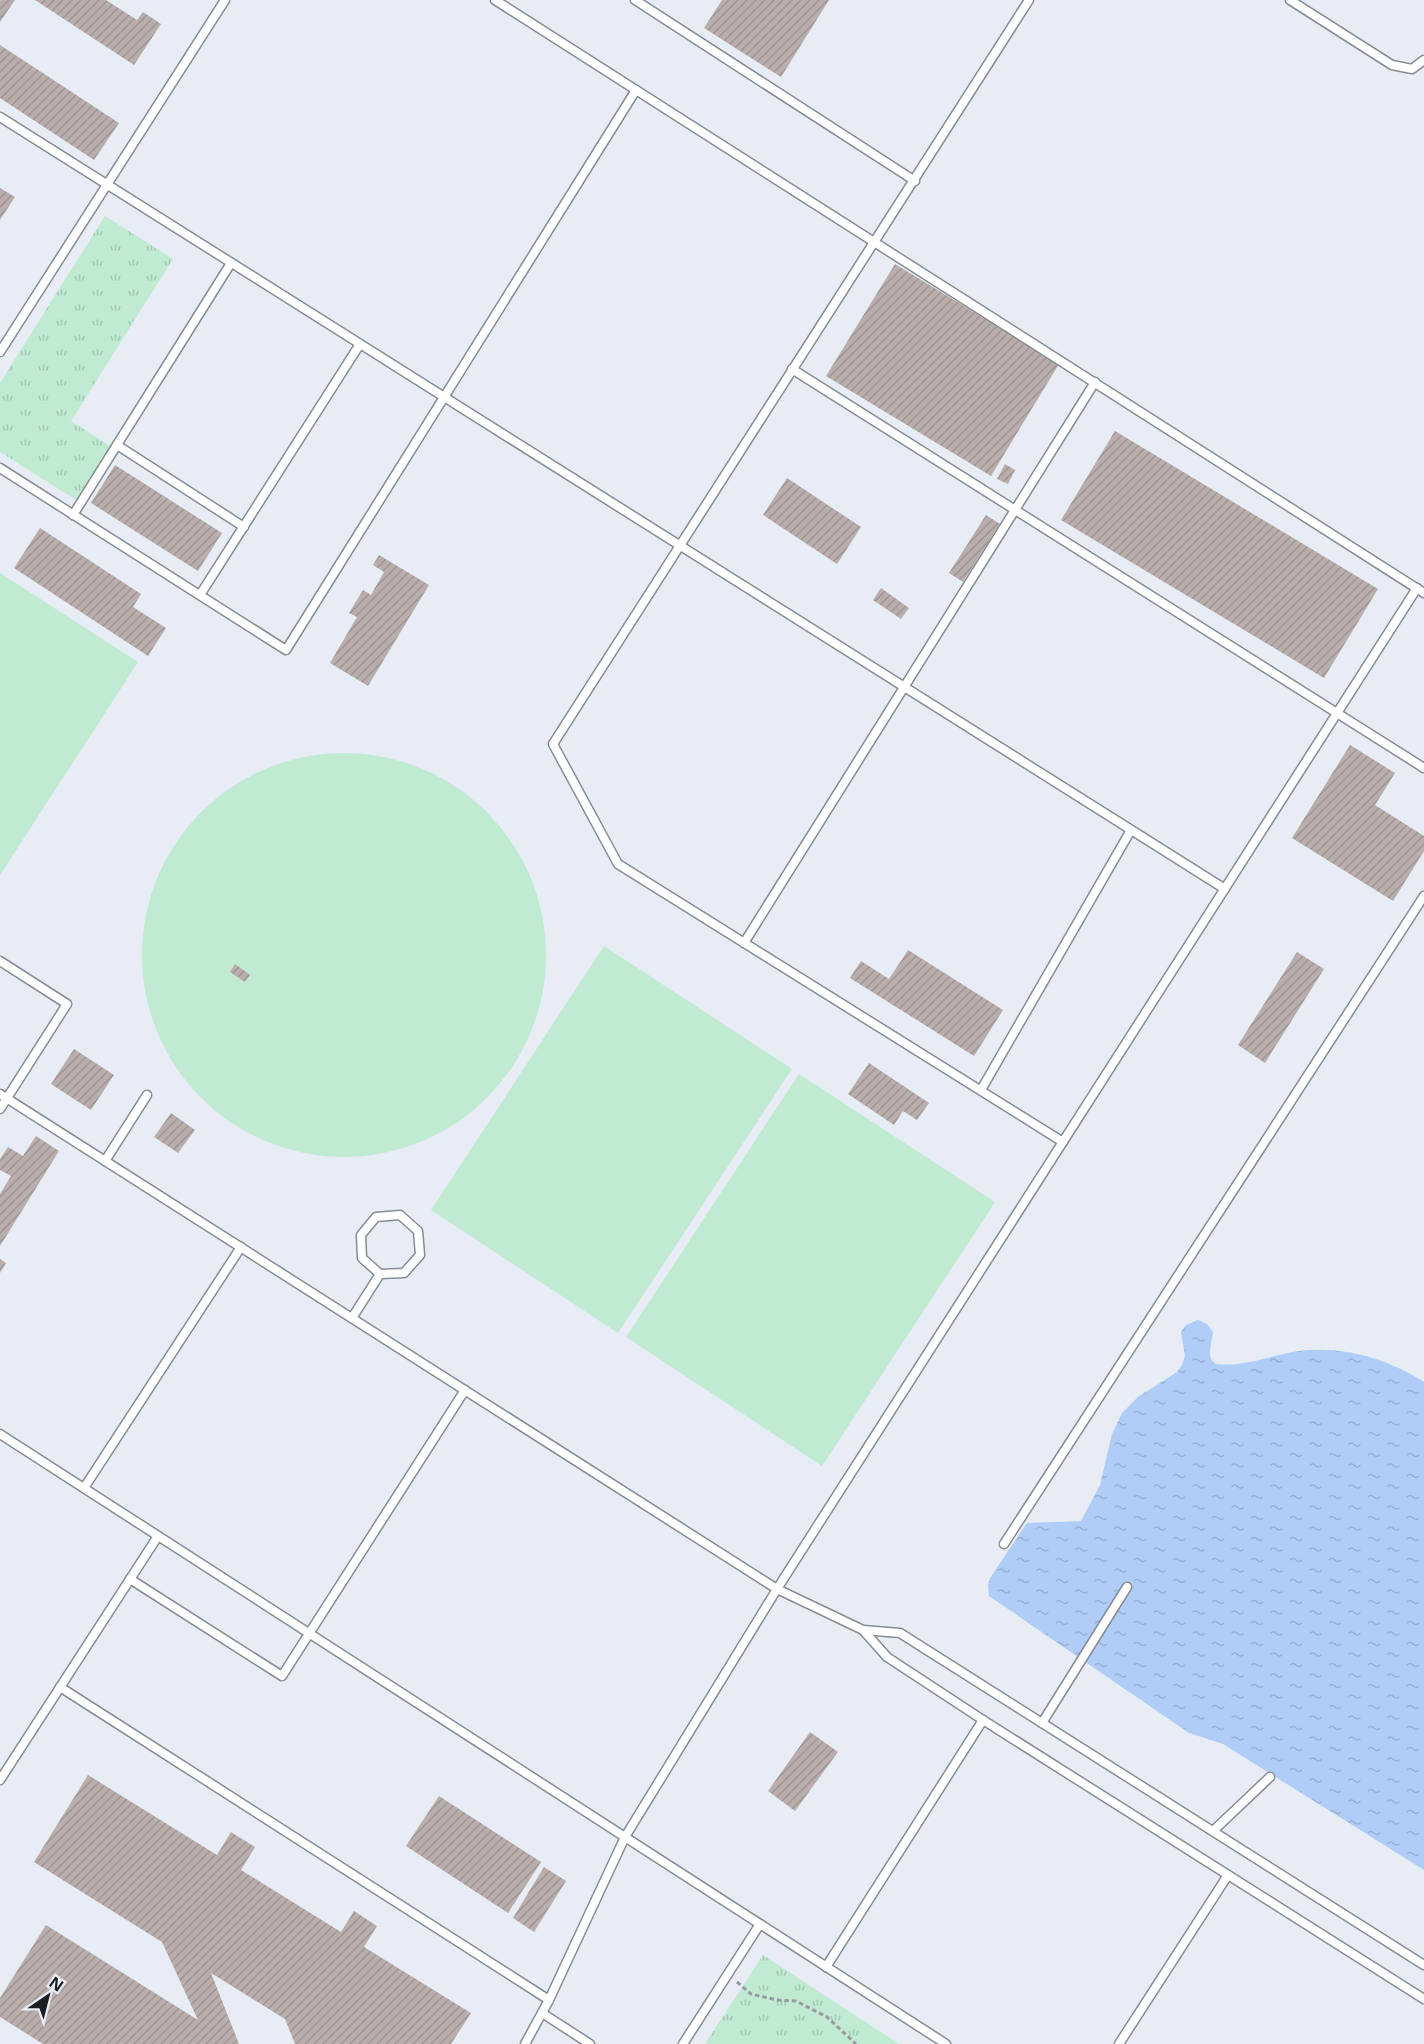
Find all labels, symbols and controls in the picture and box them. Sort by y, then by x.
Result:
north arrow [18,1966,78,2026]
text: N [45,1971,68,1996]

